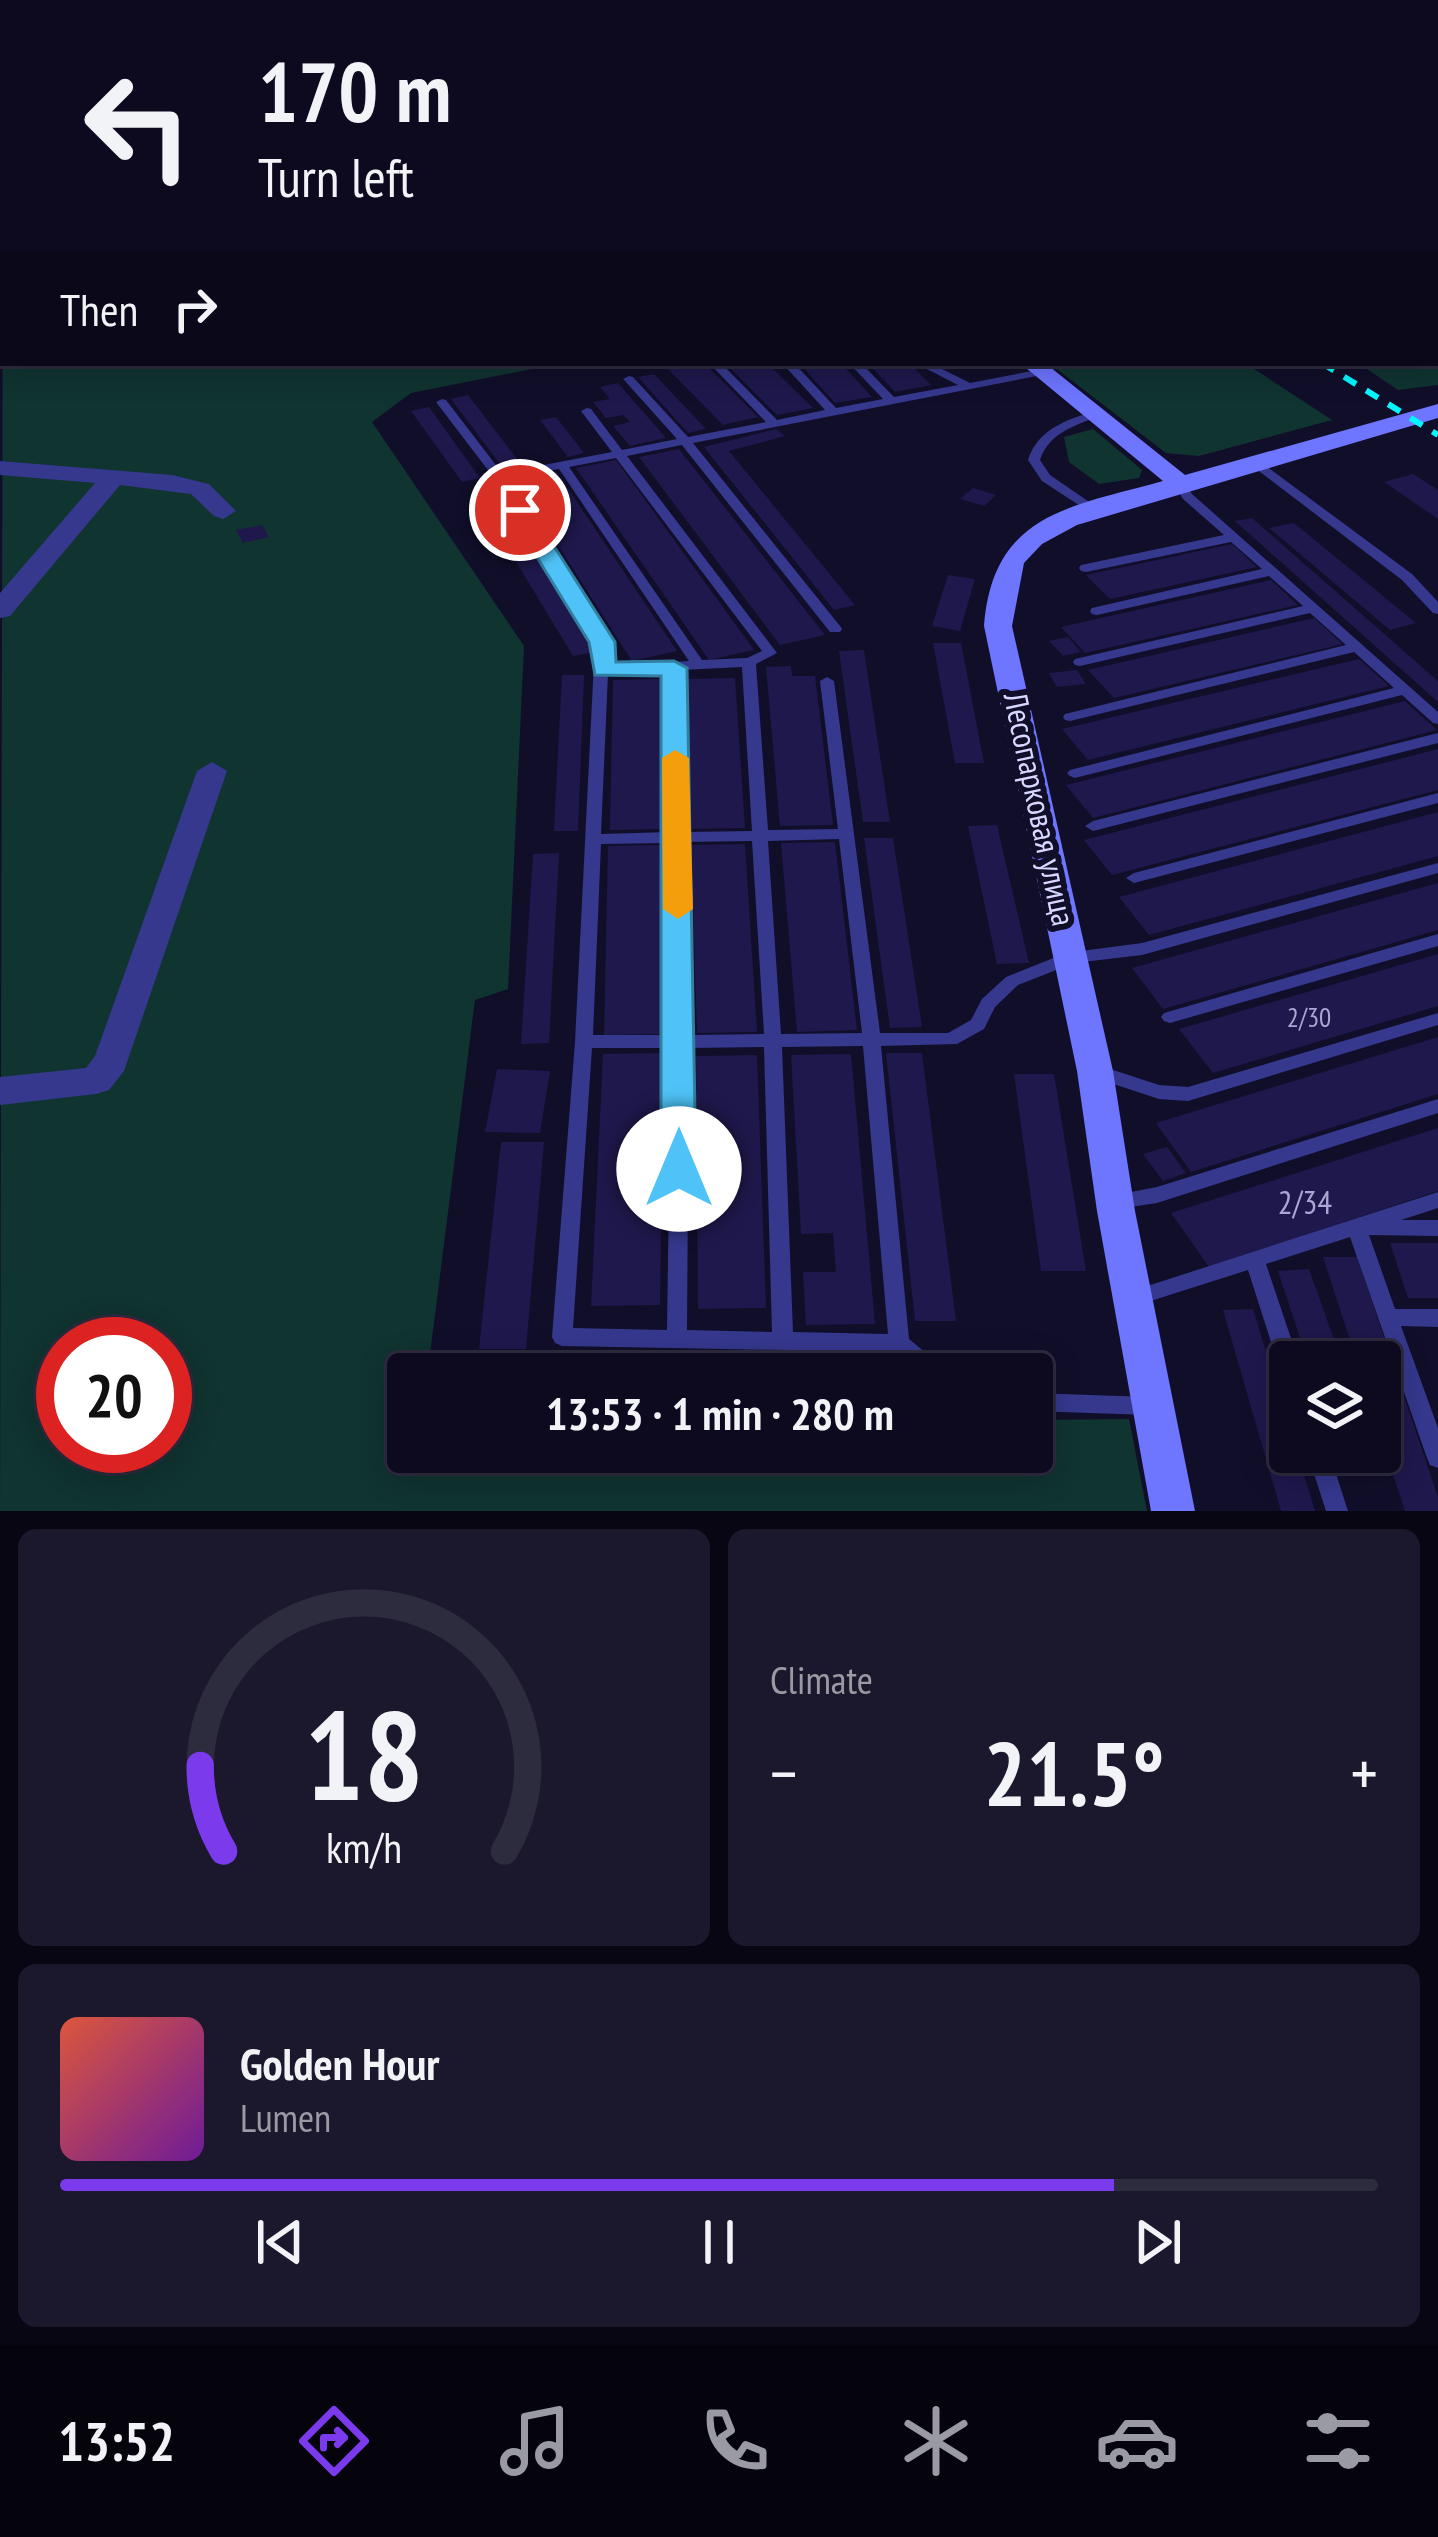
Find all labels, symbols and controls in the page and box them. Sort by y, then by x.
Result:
text: 170 m [258,36,451,145]
icon: left [60,48,216,204]
text: Turn left [258,142,414,212]
icon: right [162,276,228,342]
text: Then [60,280,138,338]
pin [469,459,571,561]
icon: arrive [487,477,553,543]
street label: Лесопарковая улица [995,687,1086,930]
house number: 2/30 [1287,1000,1331,1034]
position arrow [616,1106,742,1232]
house number: 2/34 [1278,1180,1332,1223]
speed limit sign: 20 [36,1317,192,1473]
map controls [1269,1341,1401,1473]
button: layers [1269,1341,1401,1473]
text: 13:53 · 1 min · 280 m [546,1384,894,1442]
text: Climate [770,1654,873,1705]
text: 18 [304,1673,424,1834]
text: 21.5° [984,1714,1164,1831]
text: − [770,1730,797,1815]
text: + [1351,1730,1378,1815]
text: km/h [326,1818,402,1874]
text: Golden Hour [240,2034,440,2092]
text: Lumen [240,2092,331,2143]
icon: previous [247,2209,313,2275]
icon: pause [686,2209,752,2275]
icon: next [1125,2209,1191,2275]
icon: directions [292,2399,376,2483]
icon: music [493,2399,577,2483]
icon: phone [693,2399,777,2483]
icon: climate [894,2399,978,2483]
icon: car [1095,2399,1179,2483]
icon: filters [1296,2399,1380,2483]
text: 13:52 [58,2406,175,2476]

